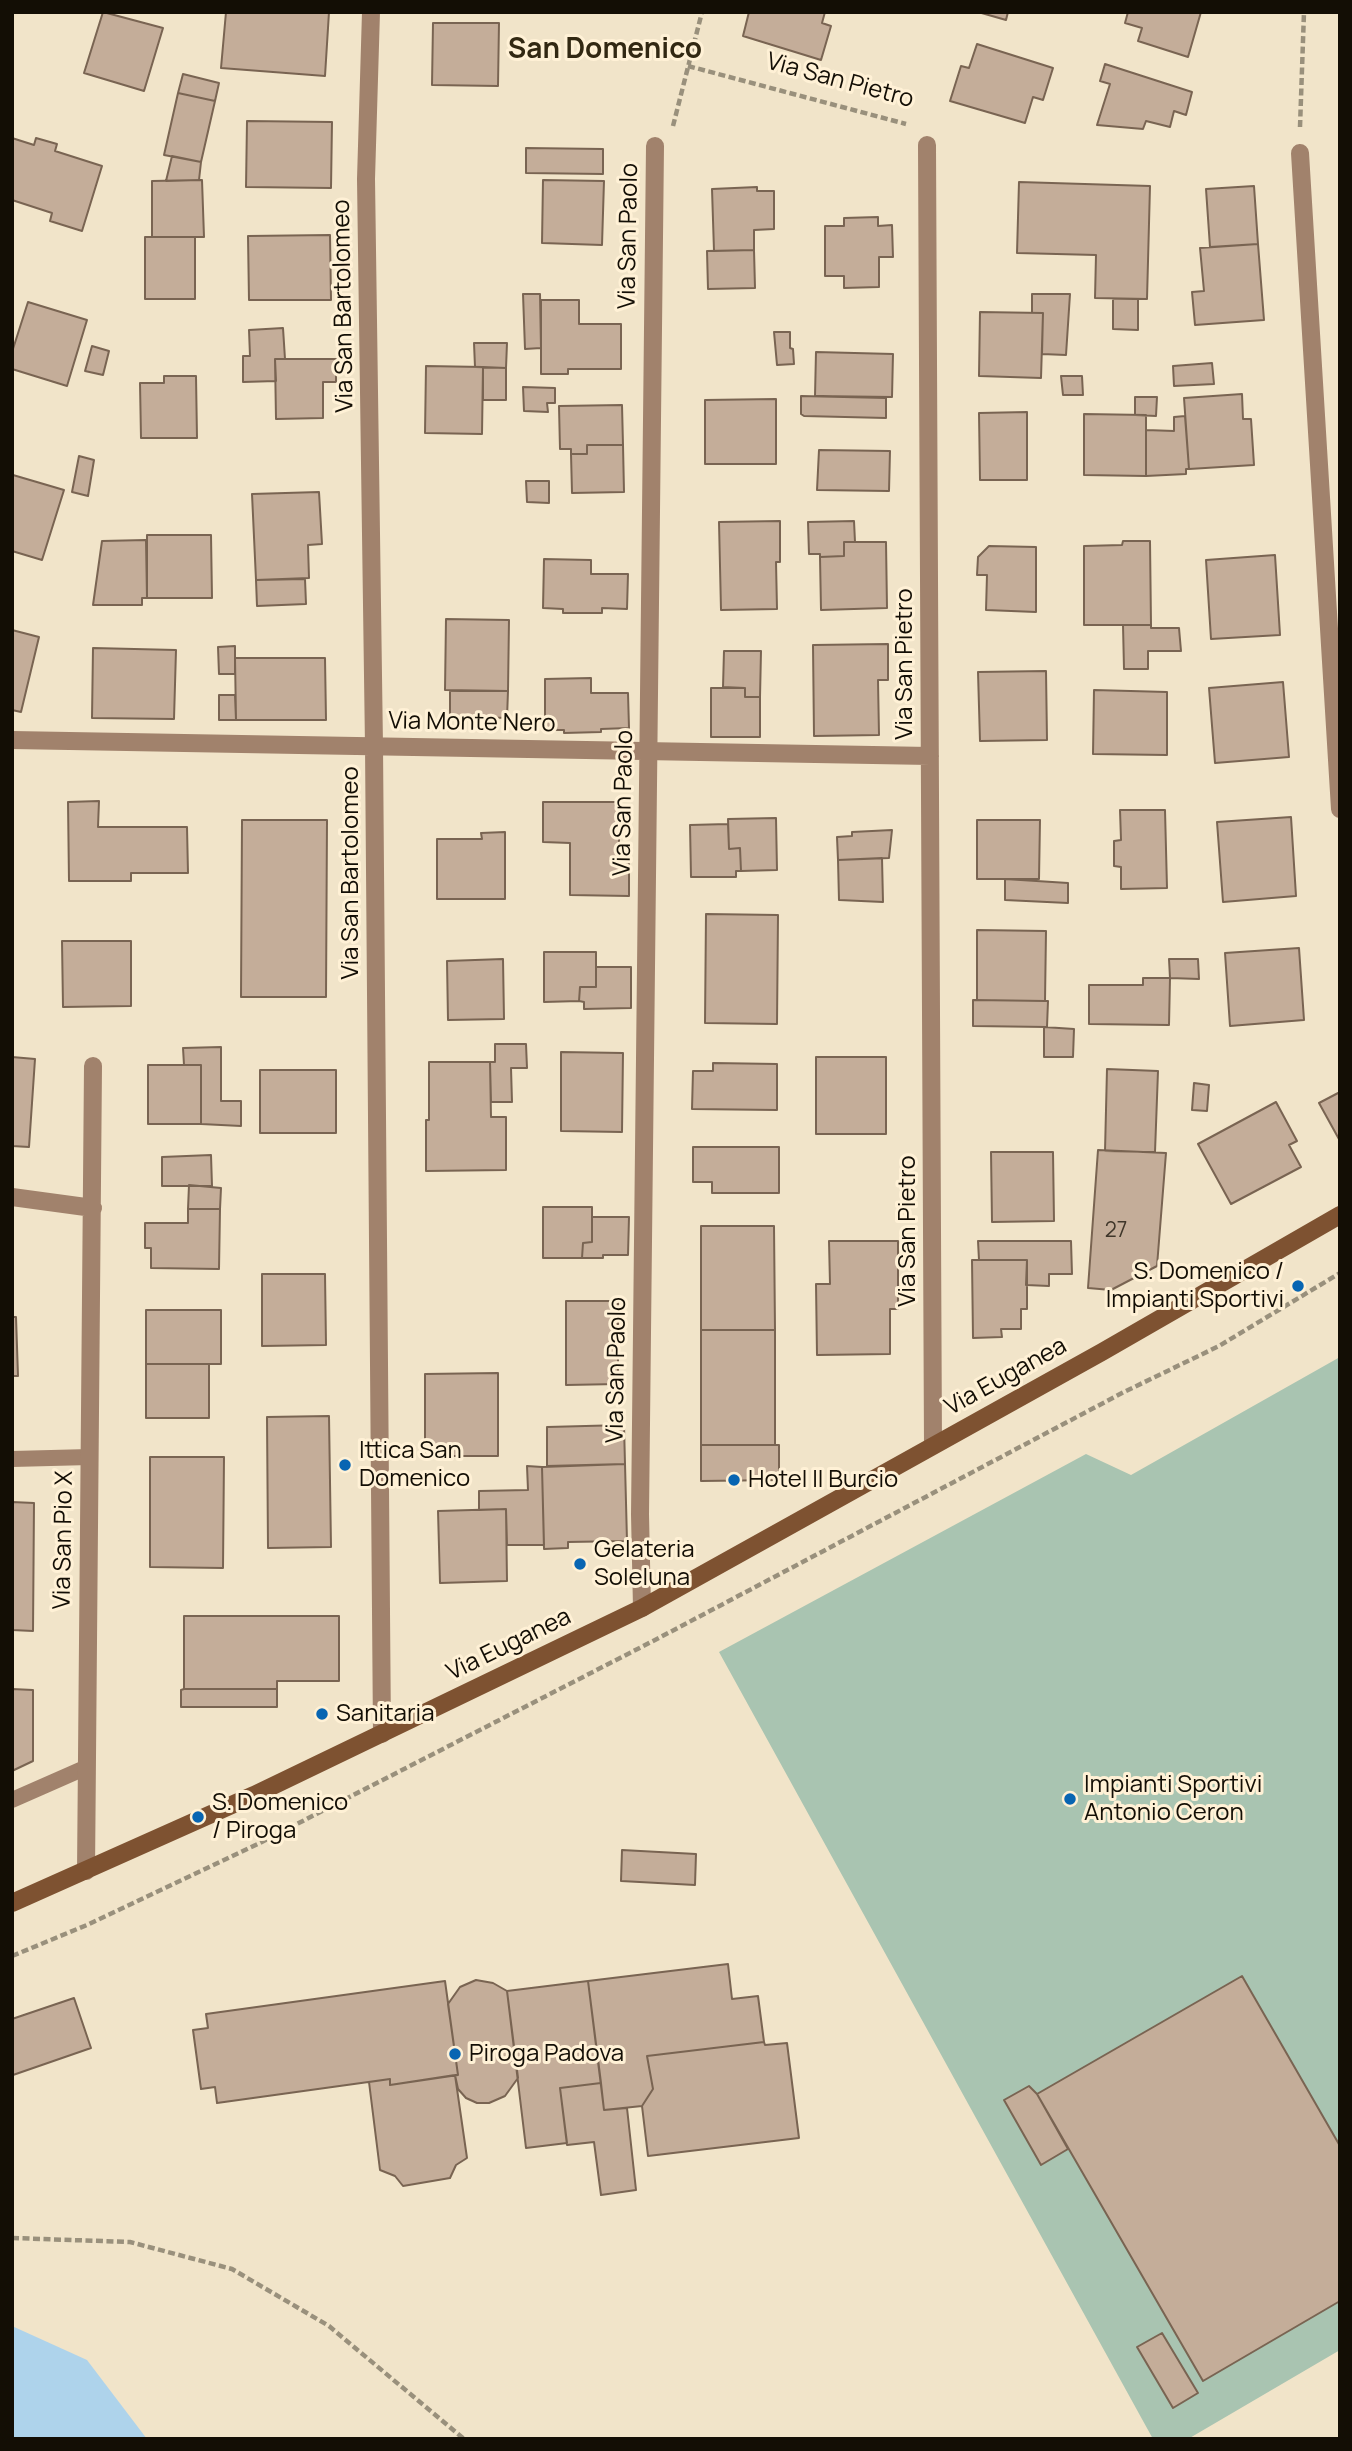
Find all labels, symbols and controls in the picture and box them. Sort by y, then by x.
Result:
district label: San Domenico [508,33,702,67]
street label: Via San Pietro [763,48,917,114]
street label: Via San Paolo [613,163,645,309]
street label: Via San Bartolomeo [328,199,360,413]
street label: Via San Pietro [891,588,919,740]
street label: Via Monte Nero [388,707,556,739]
street label: Via San Paolo [608,730,640,876]
street label: Via San Bartolomeo [337,766,365,980]
street label: Via San Pietro [894,1155,922,1307]
house number: 27 [1105,1218,1127,1244]
place label: S. Domenico / Impianti Sportivi [1106,1258,1284,1314]
marker: S. Domenico / Impianti Sportivi [1290,1278,1306,1294]
street label: Via San Paolo [601,1297,633,1443]
street label: Via Euganea [940,1332,1072,1422]
place label: Ittica San Domenico [359,1437,470,1493]
marker: Ittica San Domenico [337,1457,353,1473]
place label: Hotel Il Burcio [748,1466,898,1494]
street label: Via San Pio X [48,1470,80,1610]
marker: Hotel Il Burcio [726,1472,742,1488]
place label: Gelateria Soleluna [594,1536,695,1592]
marker: Gelateria Soleluna [572,1556,588,1572]
street label: Via Euganea [442,1603,576,1687]
place label: Sanitaria [336,1700,435,1728]
marker: Sanitaria [314,1706,330,1722]
place label: Impianti Sportivi Antonio Ceron [1084,1771,1262,1827]
place label: S. Domenico / Piroga [212,1789,348,1845]
marker: Impianti Sportivi Antonio Ceron [1062,1791,1078,1807]
marker: S. Domenico / Piroga [190,1809,206,1825]
place label: Piroga Padova [469,2040,624,2068]
marker: Piroga Padova [447,2046,463,2062]

